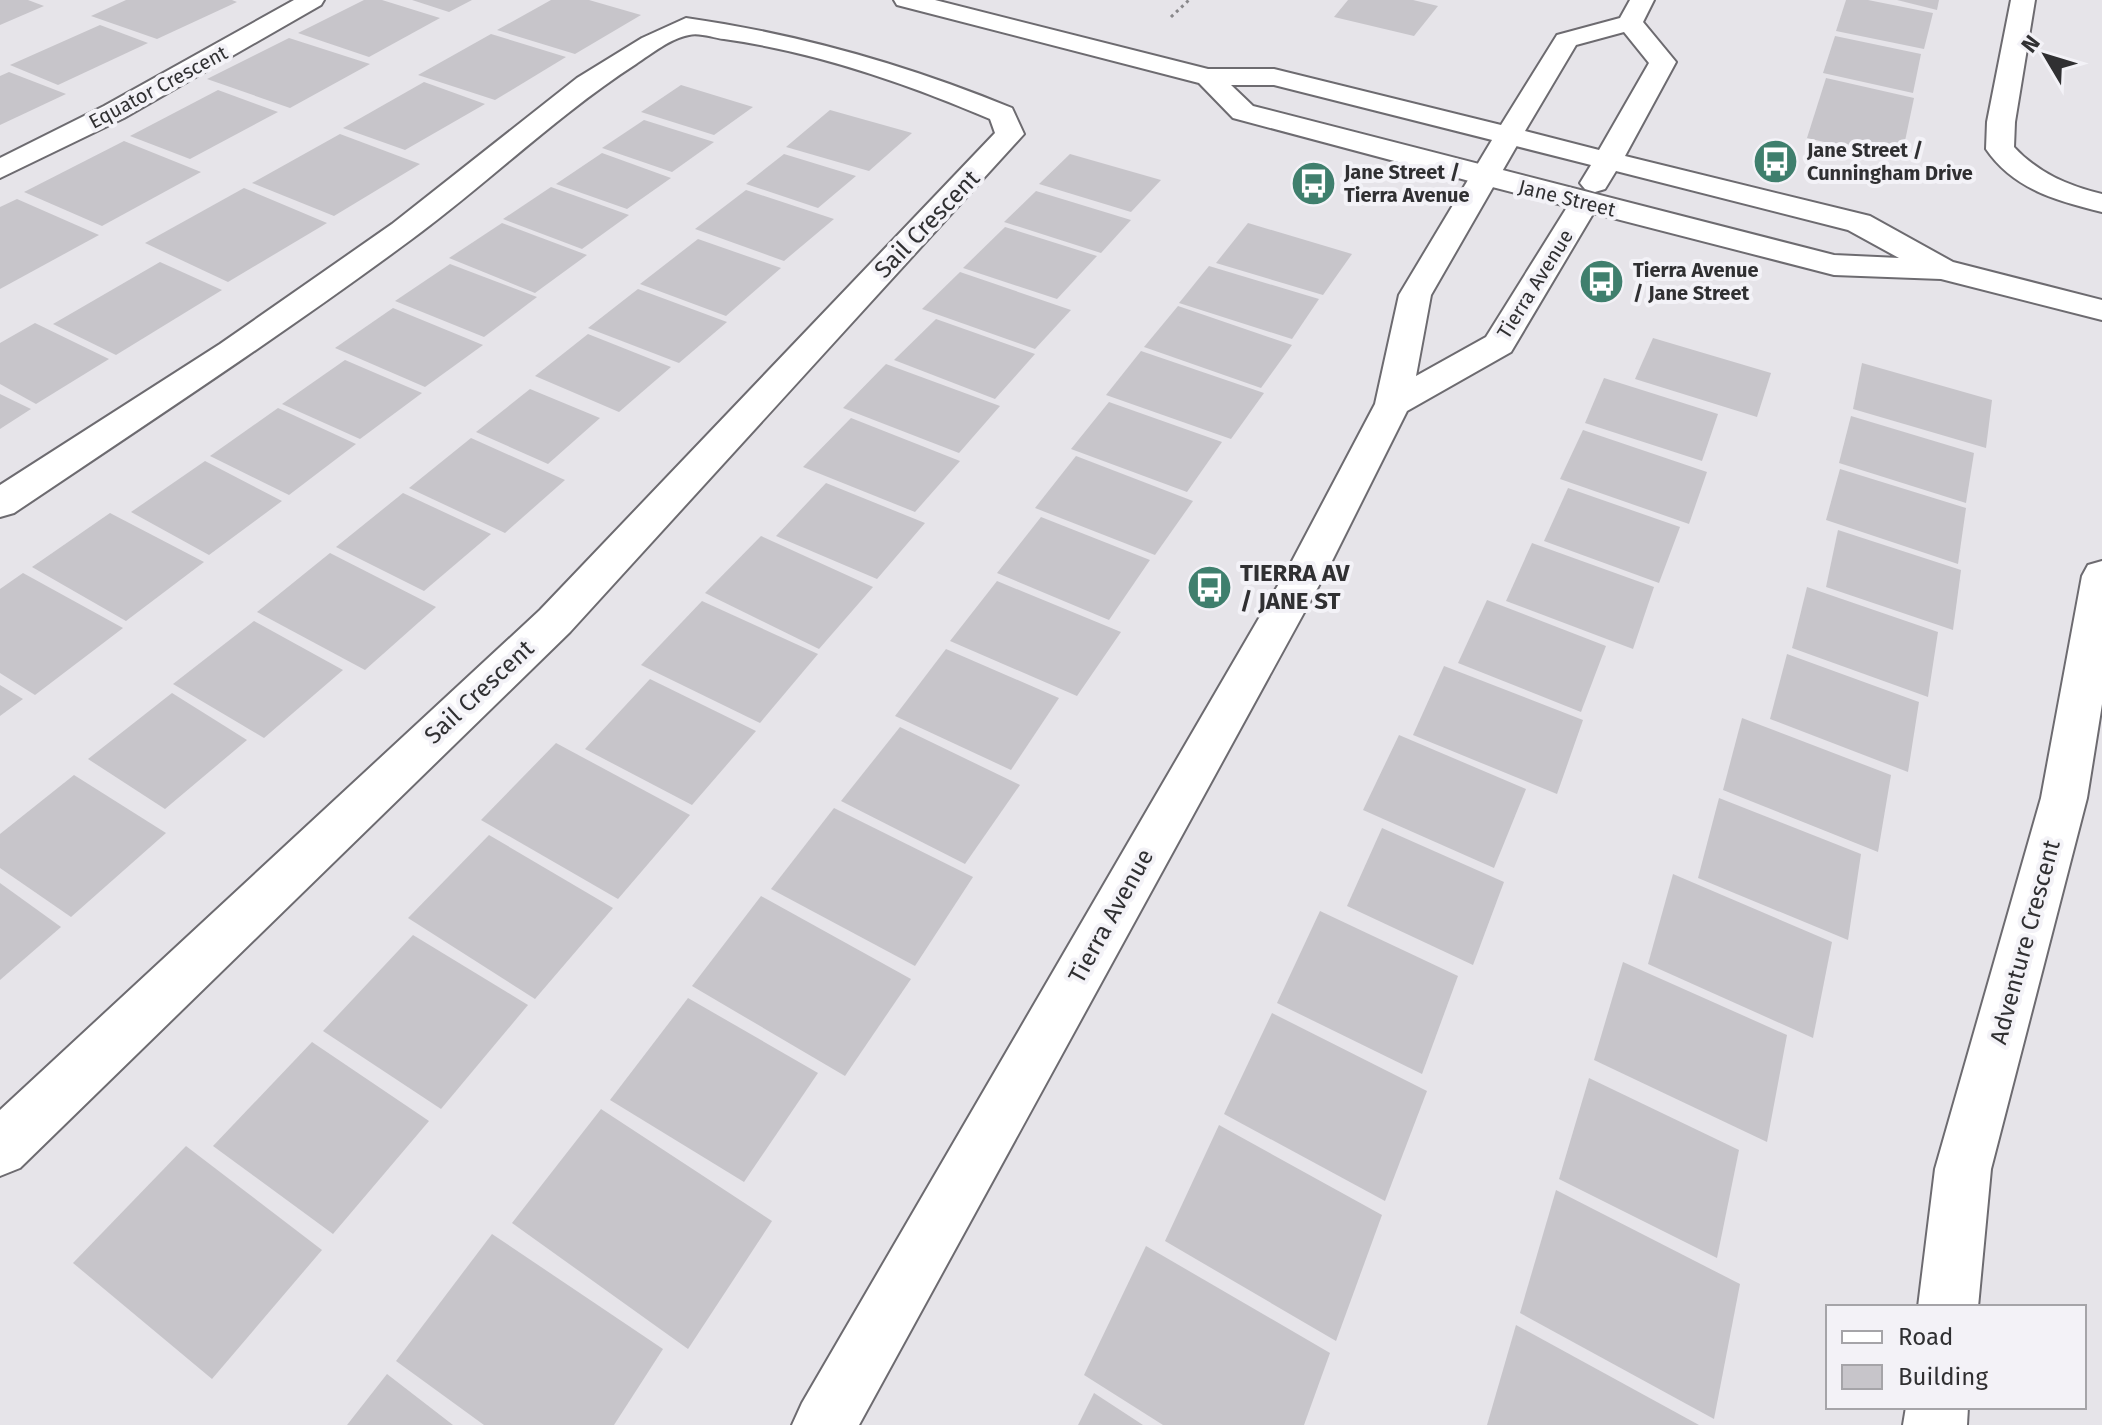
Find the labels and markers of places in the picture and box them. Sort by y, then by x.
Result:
bus stop icon: Jane Street / Cunningham Drive [1752,138,1800,186]
place label: Jane Street / Cunningham Drive [1806,138,1973,185]
bus stop icon: Jane Street / Tierra Avenue [1289,160,1337,208]
place label: Jane Street / Tierra Avenue [1343,160,1469,207]
bus stop icon: Tierra Avenue / Jane Street [1578,258,1626,306]
place label: Tierra Avenue / Jane Street [1633,258,1758,305]
place label: TIERRA AV / JANE ST [1240,559,1351,615]
bus stop icon: TIERRA AV / JANE ST [1185,563,1233,611]

